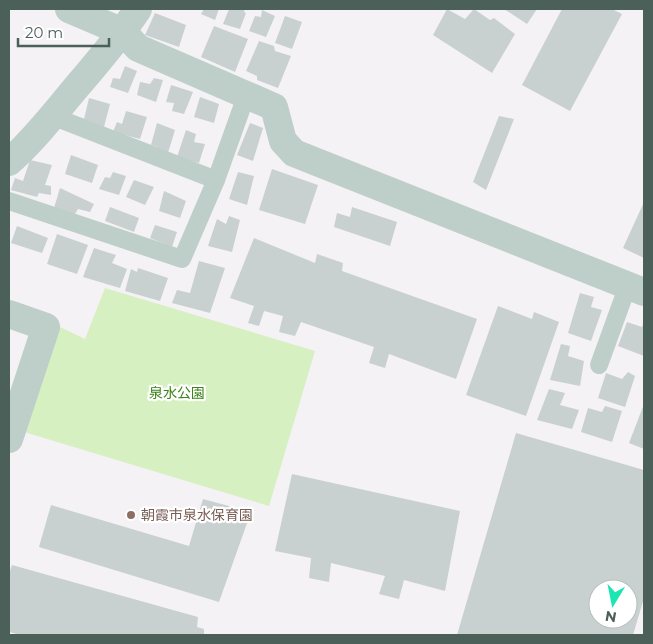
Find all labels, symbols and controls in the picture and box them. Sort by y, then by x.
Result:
scale bar [18,15,109,47]
text: 20 m [25,23,63,42]
park label: 泉水公園 [149,384,205,402]
place label: 朝霞市泉水保育園 [141,506,253,524]
marker: 朝霞市泉水保育園 [125,509,137,521]
north arrow [588,579,638,629]
text: N [604,607,618,627]

